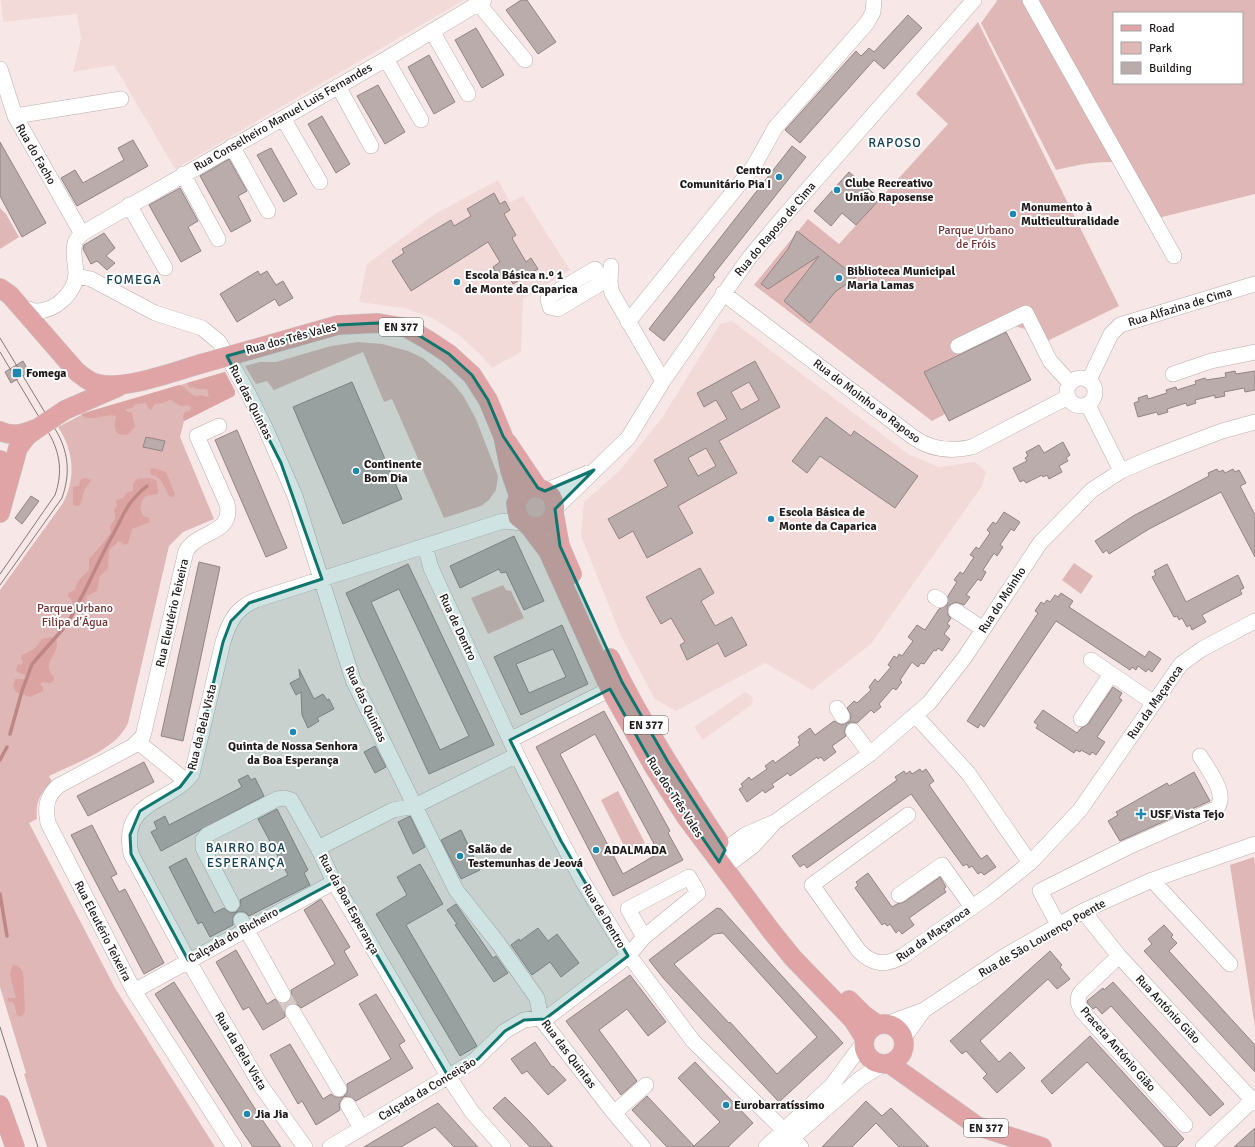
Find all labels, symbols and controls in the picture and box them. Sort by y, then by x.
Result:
legend [1113,12,1243,84]
text: Road [1149,21,1175,36]
text: Park [1149,41,1172,56]
street label: Rua Conselheiro Manuel Luis Fernandes [191,60,375,175]
text: Building [1149,61,1192,76]
street label: Rua do Facho [12,121,59,187]
district label: RAPOSO [868,135,922,151]
place label: Centro Comunitário Pia I [680,163,771,192]
marker: Centro Comunitário Pia I [774,172,784,182]
place label: Clube Recreativo União Raposense [845,176,934,205]
street label: Rua do Raposo de Cima [732,179,819,280]
marker: Clube Recreativo União Raposense [832,185,842,195]
place label: Monumento à Multiculturalidade [1021,200,1119,229]
marker: Monumento à Multiculturalidade [1008,209,1018,219]
park label: Parque Urbano de Fróis [938,223,1014,252]
place label: Biblioteca Municipal Maria Lamas [847,264,955,293]
place label: Escola Básica n.º 1 de Monte da Caparica [465,268,578,297]
district label: FOMEGA [106,272,162,288]
marker: Biblioteca Municipal Maria Lamas [834,273,844,283]
marker: Escola Básica n.º 1 de Monte da Caparica [452,277,462,287]
street label: Rua Alfazina de Cima [1126,285,1234,330]
road number: EN 377 [379,318,423,336]
street label: Rua dos Três Vales [244,319,338,358]
street label: Rua do Moinho ao Raposo [810,356,923,447]
street label: Rua das Quintas [225,362,276,442]
place label: Fomega [26,366,67,381]
marker: Fomega [11,367,23,379]
place label: Continente Bom Dia [364,457,422,486]
marker: Continente Bom Dia [351,466,361,476]
place label: Escola Básica de Monte da Caparica [779,505,877,534]
marker: Escola Básica de Monte da Caparica [766,514,776,524]
street label: Rua Eleutério Teixeira [153,557,192,669]
street label: Rua do Moinho [975,564,1029,636]
street label: Rua de Dentro [435,591,480,663]
park label: Parque Urbano Filipa d'Água [37,601,113,630]
street label: Rua da Maçaroca [1124,662,1186,742]
street label: Rua das Quintas [341,664,390,745]
street label: Rua da Bela Vista [184,682,220,772]
road number: EN 377 [624,716,668,734]
marker: Quinta de Nossa Senhora da Boa Esperança [288,727,298,737]
place label: Quinta de Nossa Senhora da Boa Esperança [228,739,358,768]
street label: Rua dos Três Vales [643,754,706,840]
place label: USF Vista Tejo [1150,807,1224,822]
marker: USF Vista Tejo [1135,808,1147,820]
district label: BAIRRO BOA ESPERANÇA [206,840,286,871]
place label: Salão de Testemunhas de Jeová [468,842,583,871]
place label: ADALMADA [604,843,667,858]
marker: ADALMADA [591,845,601,855]
street label: Rua da Boa Esperança [315,851,382,957]
marker: Salão de Testemunhas de Jeová [455,851,465,861]
street label: Rua Eleutério Teixeira [71,878,134,984]
street label: Rua de Dentro [579,881,629,951]
street label: Rua de São Lourenço Poente [976,896,1108,981]
street label: Rua da Maçaroca [893,903,973,965]
street label: Calçada do Bicheiro [185,904,281,966]
street label: Rua António Gião [1132,972,1203,1047]
street label: Praceta António Gião [1077,1004,1159,1095]
street label: Rua da Bela Vista [211,1009,270,1093]
street label: Rua das Quintas [538,1017,599,1092]
street label: Calçada da Conceição [376,1054,479,1125]
place label: Eurobarratíssimo [734,1098,825,1113]
marker: Eurobarratíssimo [721,1100,731,1110]
place label: Jia Jia [255,1107,288,1122]
marker: Jia Jia [242,1109,252,1119]
road number: EN 377 [964,1119,1008,1137]

